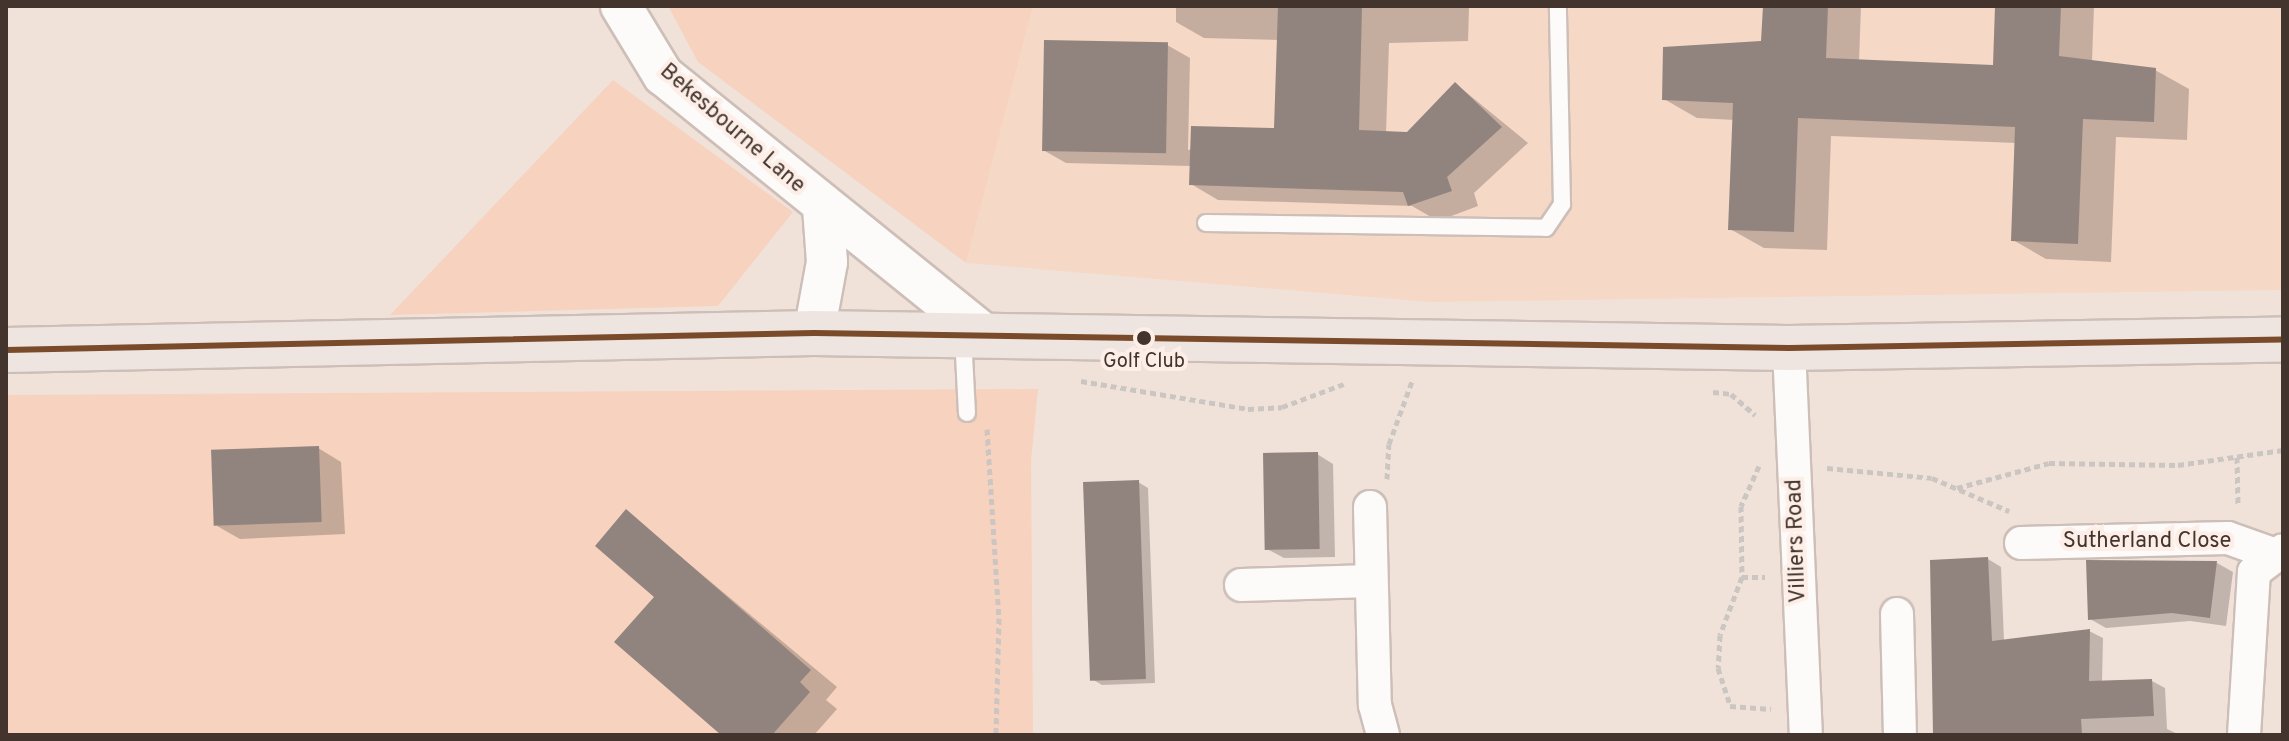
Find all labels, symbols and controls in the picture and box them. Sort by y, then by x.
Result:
street label: Bekesbourne Lane [654,59,810,199]
marker: Golf Club [1136,330,1152,346]
place label: Golf Club [1103,350,1185,374]
street label: Villiers Road [1782,479,1812,603]
street label: Sutherland Close [2063,529,2231,555]

